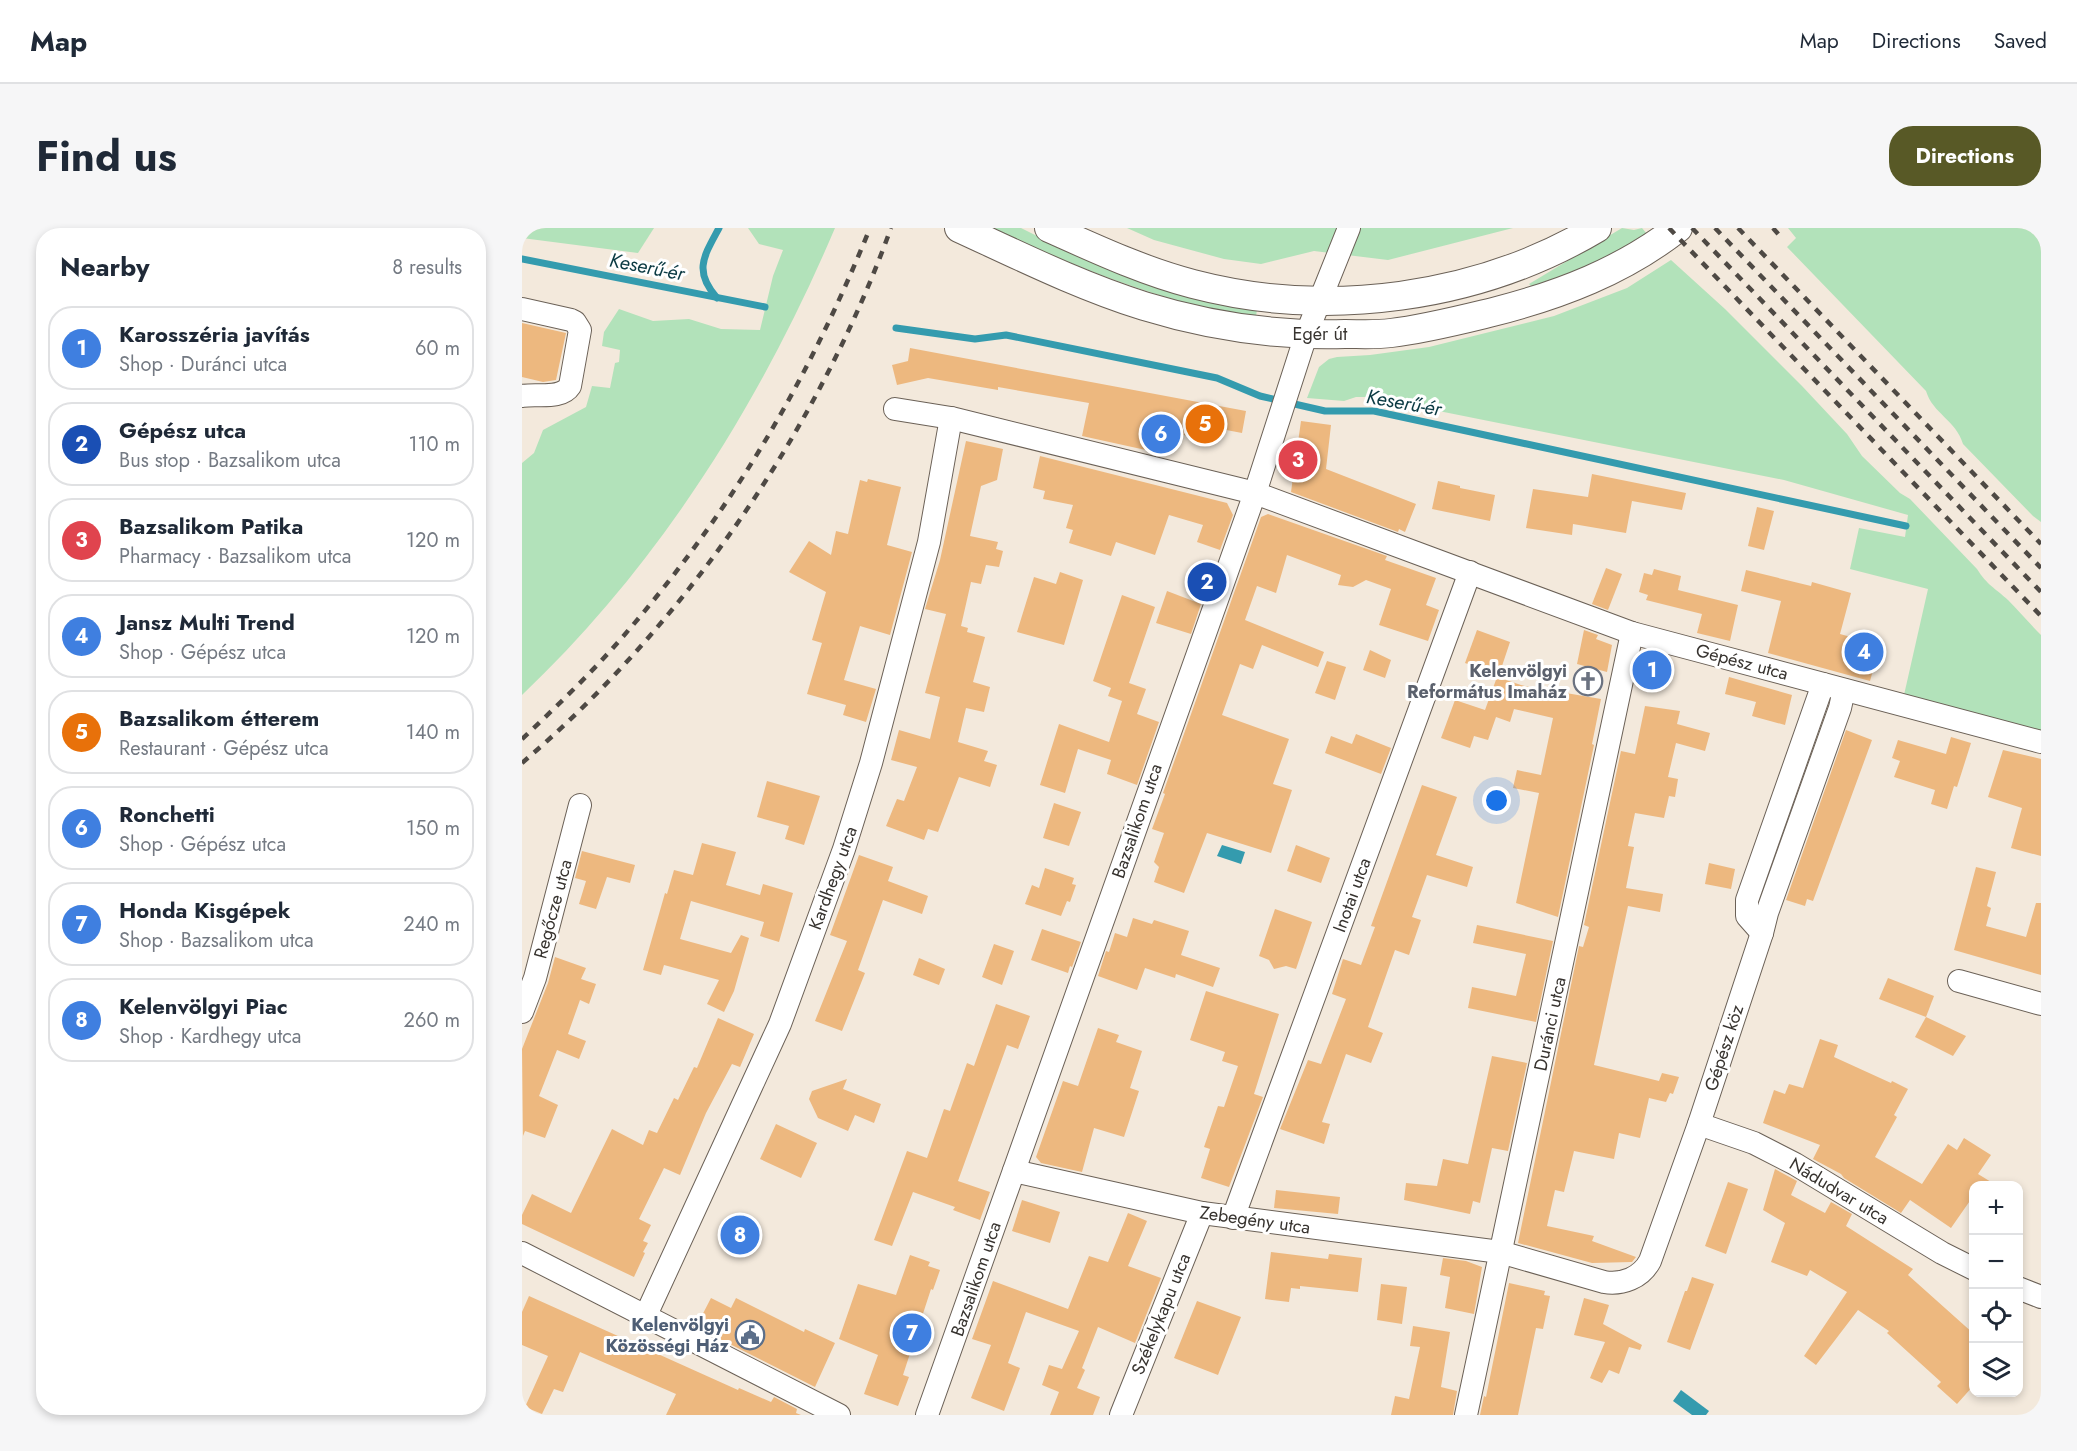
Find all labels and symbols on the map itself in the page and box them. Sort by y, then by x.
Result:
water label: Keserű-ér [607,246,688,289]
street label: Egér út [1293,321,1348,347]
water label: Keserű-ér [1364,382,1445,424]
pin: 5 [1186,402,1224,446]
pin: 6 [1142,412,1180,456]
pin: 3 [1278,438,1318,482]
pin: 2 [1188,560,1226,604]
pin: 4 [1844,630,1884,674]
street label: Gépész utca [1693,637,1791,687]
pin: 1 [1632,648,1672,692]
place label: Kelenvölgyi Református Imaház [1407,658,1568,705]
church icon: Kelenvölgyi Református Imaház [1572,665,1604,697]
street label: Bazsalikom utca [1105,760,1169,882]
your location [1482,786,1511,815]
street label: Kardhegy utca [802,823,864,933]
street label: Inotai utca [1326,854,1378,936]
street label: Regőcze utca [527,856,579,962]
street label: Duránci utca [1527,974,1573,1074]
street label: Gépész köz [1698,1001,1750,1094]
street label: Nádudvar utca [1784,1151,1894,1231]
street label: Zebegény utca [1198,1199,1312,1241]
pin: 8 [720,1212,760,1258]
street label: Bazsalikom utca [944,1218,1008,1340]
street label: Székelykapu utca [1125,1249,1197,1379]
pin: 7 [892,1310,932,1356]
place label: Kelenvölgyi Közösségi Ház [605,1312,730,1359]
public building icon: Kelenvölgyi Közösségi Ház [734,1319,766,1351]

